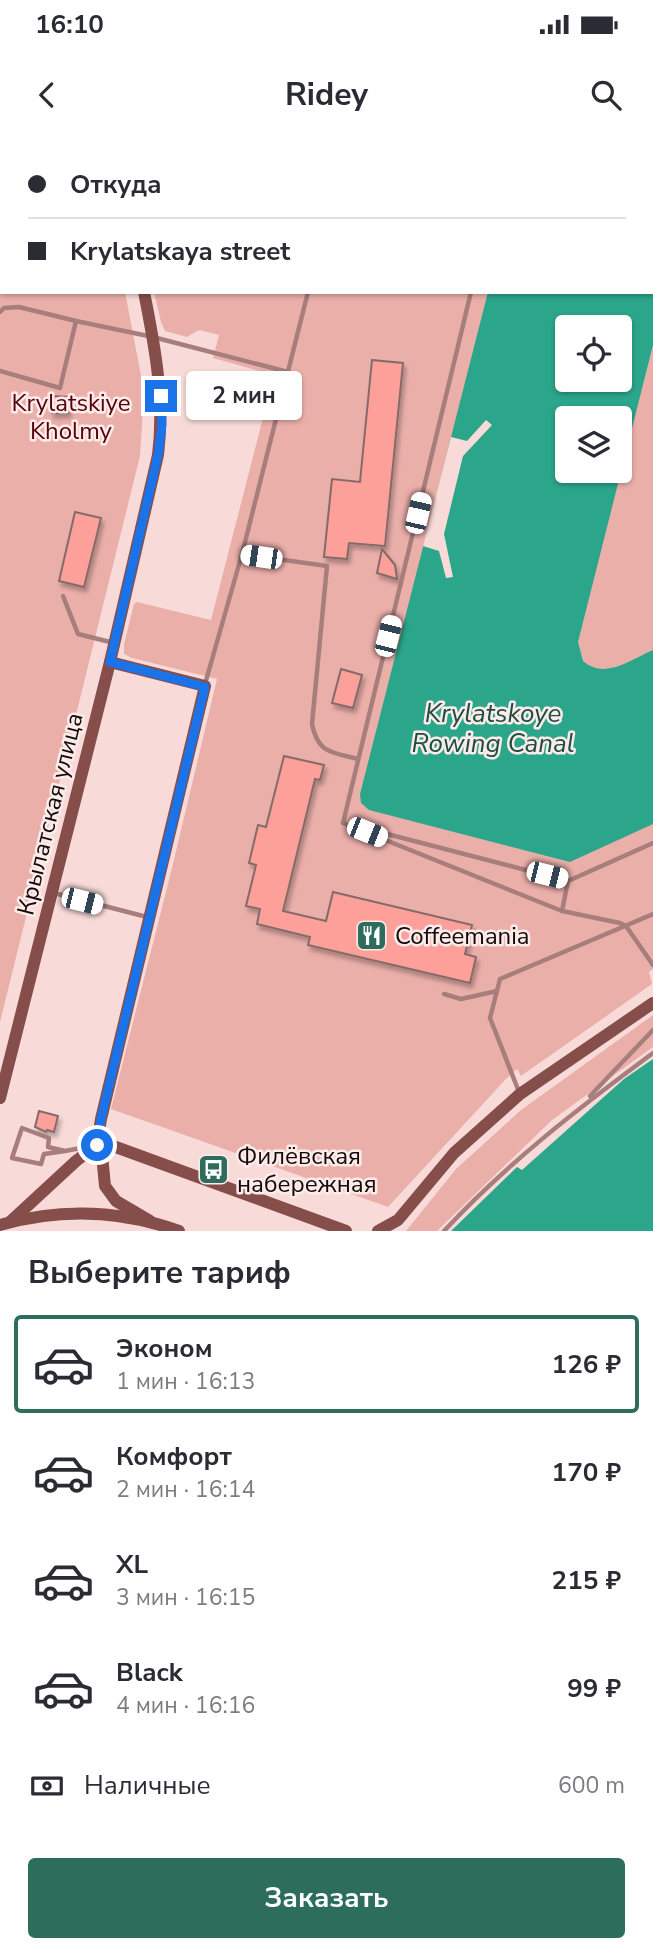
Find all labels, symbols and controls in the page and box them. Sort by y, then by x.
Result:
text: 16:10 [35,7,104,42]
text: Ridey [285,73,368,116]
icon: back [28,76,66,114]
icon: search [587,76,625,114]
text: Откуда [70,167,162,202]
text: Krylatskaya street [70,234,290,269]
map controls [555,315,632,483]
button: locate [555,315,632,392]
callout: 2 мин [186,372,301,420]
route end [145,380,177,412]
text: 2 мин [212,380,276,411]
park label: Krylatskiye Kholmy [12,387,130,447]
button: layers [555,406,632,483]
car [404,490,433,536]
car [239,544,284,570]
car [373,613,404,659]
water label: Krylatskoye Rowing Canal [411,696,575,761]
street label: Крылатская улица [9,709,91,919]
car [344,814,391,850]
car [525,860,570,890]
car [60,886,105,916]
restaurant icon: Coffeemania [355,919,389,953]
place label: Coffeemania [395,920,530,952]
route start [81,1129,113,1161]
place label: Филёвская набережная [237,1140,377,1200]
bus stop icon: Филёвская набережная [197,1153,231,1187]
text: Выберите тариф [28,1251,291,1294]
text: Эконом [116,1331,213,1366]
icon: car [32,1333,95,1396]
text: 126 ₽ [552,1347,621,1382]
text: 1 мин · 16:13 [116,1366,255,1397]
text: Комфорт [116,1439,232,1474]
icon: car [32,1441,95,1504]
text: 170 ₽ [552,1455,621,1490]
text: 2 мин · 16:14 [116,1474,255,1505]
text: XL [116,1547,148,1582]
icon: car [32,1549,95,1612]
text: 215 ₽ [552,1563,621,1598]
text: 3 мин · 16:15 [116,1582,255,1613]
text: Black [116,1655,183,1690]
icon: car [32,1657,95,1720]
text: 99 ₽ [567,1671,621,1706]
text: 4 мин · 16:16 [116,1690,255,1721]
icon: cash [28,1767,66,1805]
text: Наличные [84,1768,211,1803]
text: 600 m [558,1770,625,1801]
button: Заказать [28,1858,625,1938]

